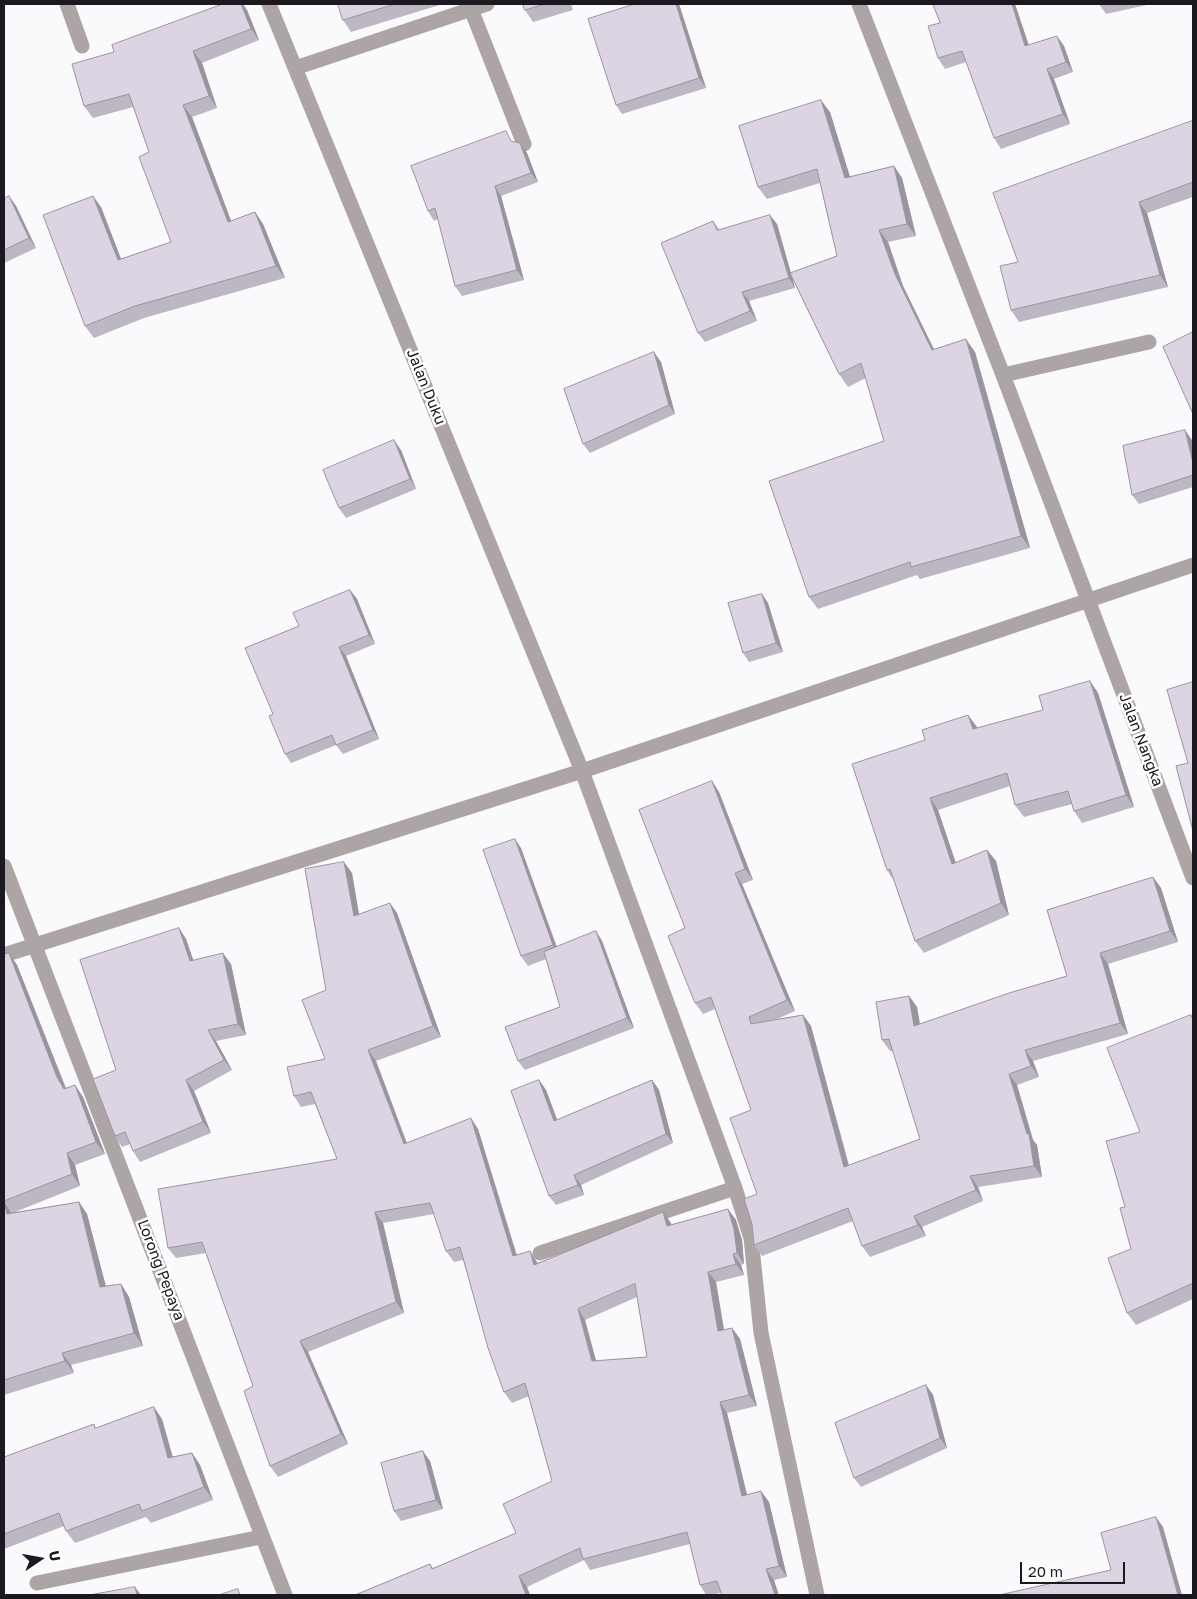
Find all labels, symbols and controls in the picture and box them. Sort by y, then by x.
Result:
street label: Jalan Duku [403,346,449,428]
street label: Jalan Nangka [1115,691,1167,789]
street label: Lorong Pepaya [134,1217,188,1323]
north arrow [15,1534,65,1584]
text: U [46,1549,65,1563]
scale bar [1022,1552,1127,1584]
text: 20 m [1028,1562,1063,1580]

